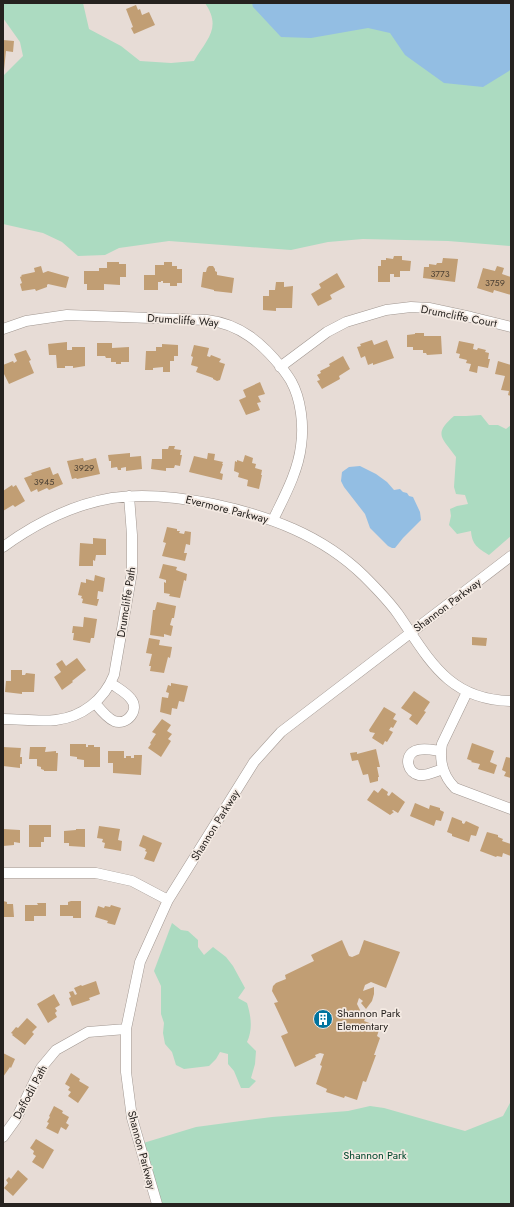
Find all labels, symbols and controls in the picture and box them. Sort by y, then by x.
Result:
house number: 3773 [430,267,450,280]
house number: 3759 [485,276,505,289]
street label: Drumcliffe Court [420,301,499,331]
street label: Drumcliffe Way [147,310,219,330]
house number: 3929 [74,461,94,474]
house number: 3945 [34,475,54,488]
street label: Evermore Parkway [184,491,270,527]
street label: Drumcliffe Path [113,566,139,638]
street label: Shannon Parkway [410,574,484,636]
street label: Shannon Parkway [187,786,243,864]
place label: Shannon Park Elementary [337,1005,400,1034]
building icon: Shannon Park Elementary [312,1008,334,1030]
street label: Daffodil Path [9,1062,51,1122]
street label: Shannon Parkway [124,1109,160,1191]
park label: Shannon Park [343,1147,407,1163]

